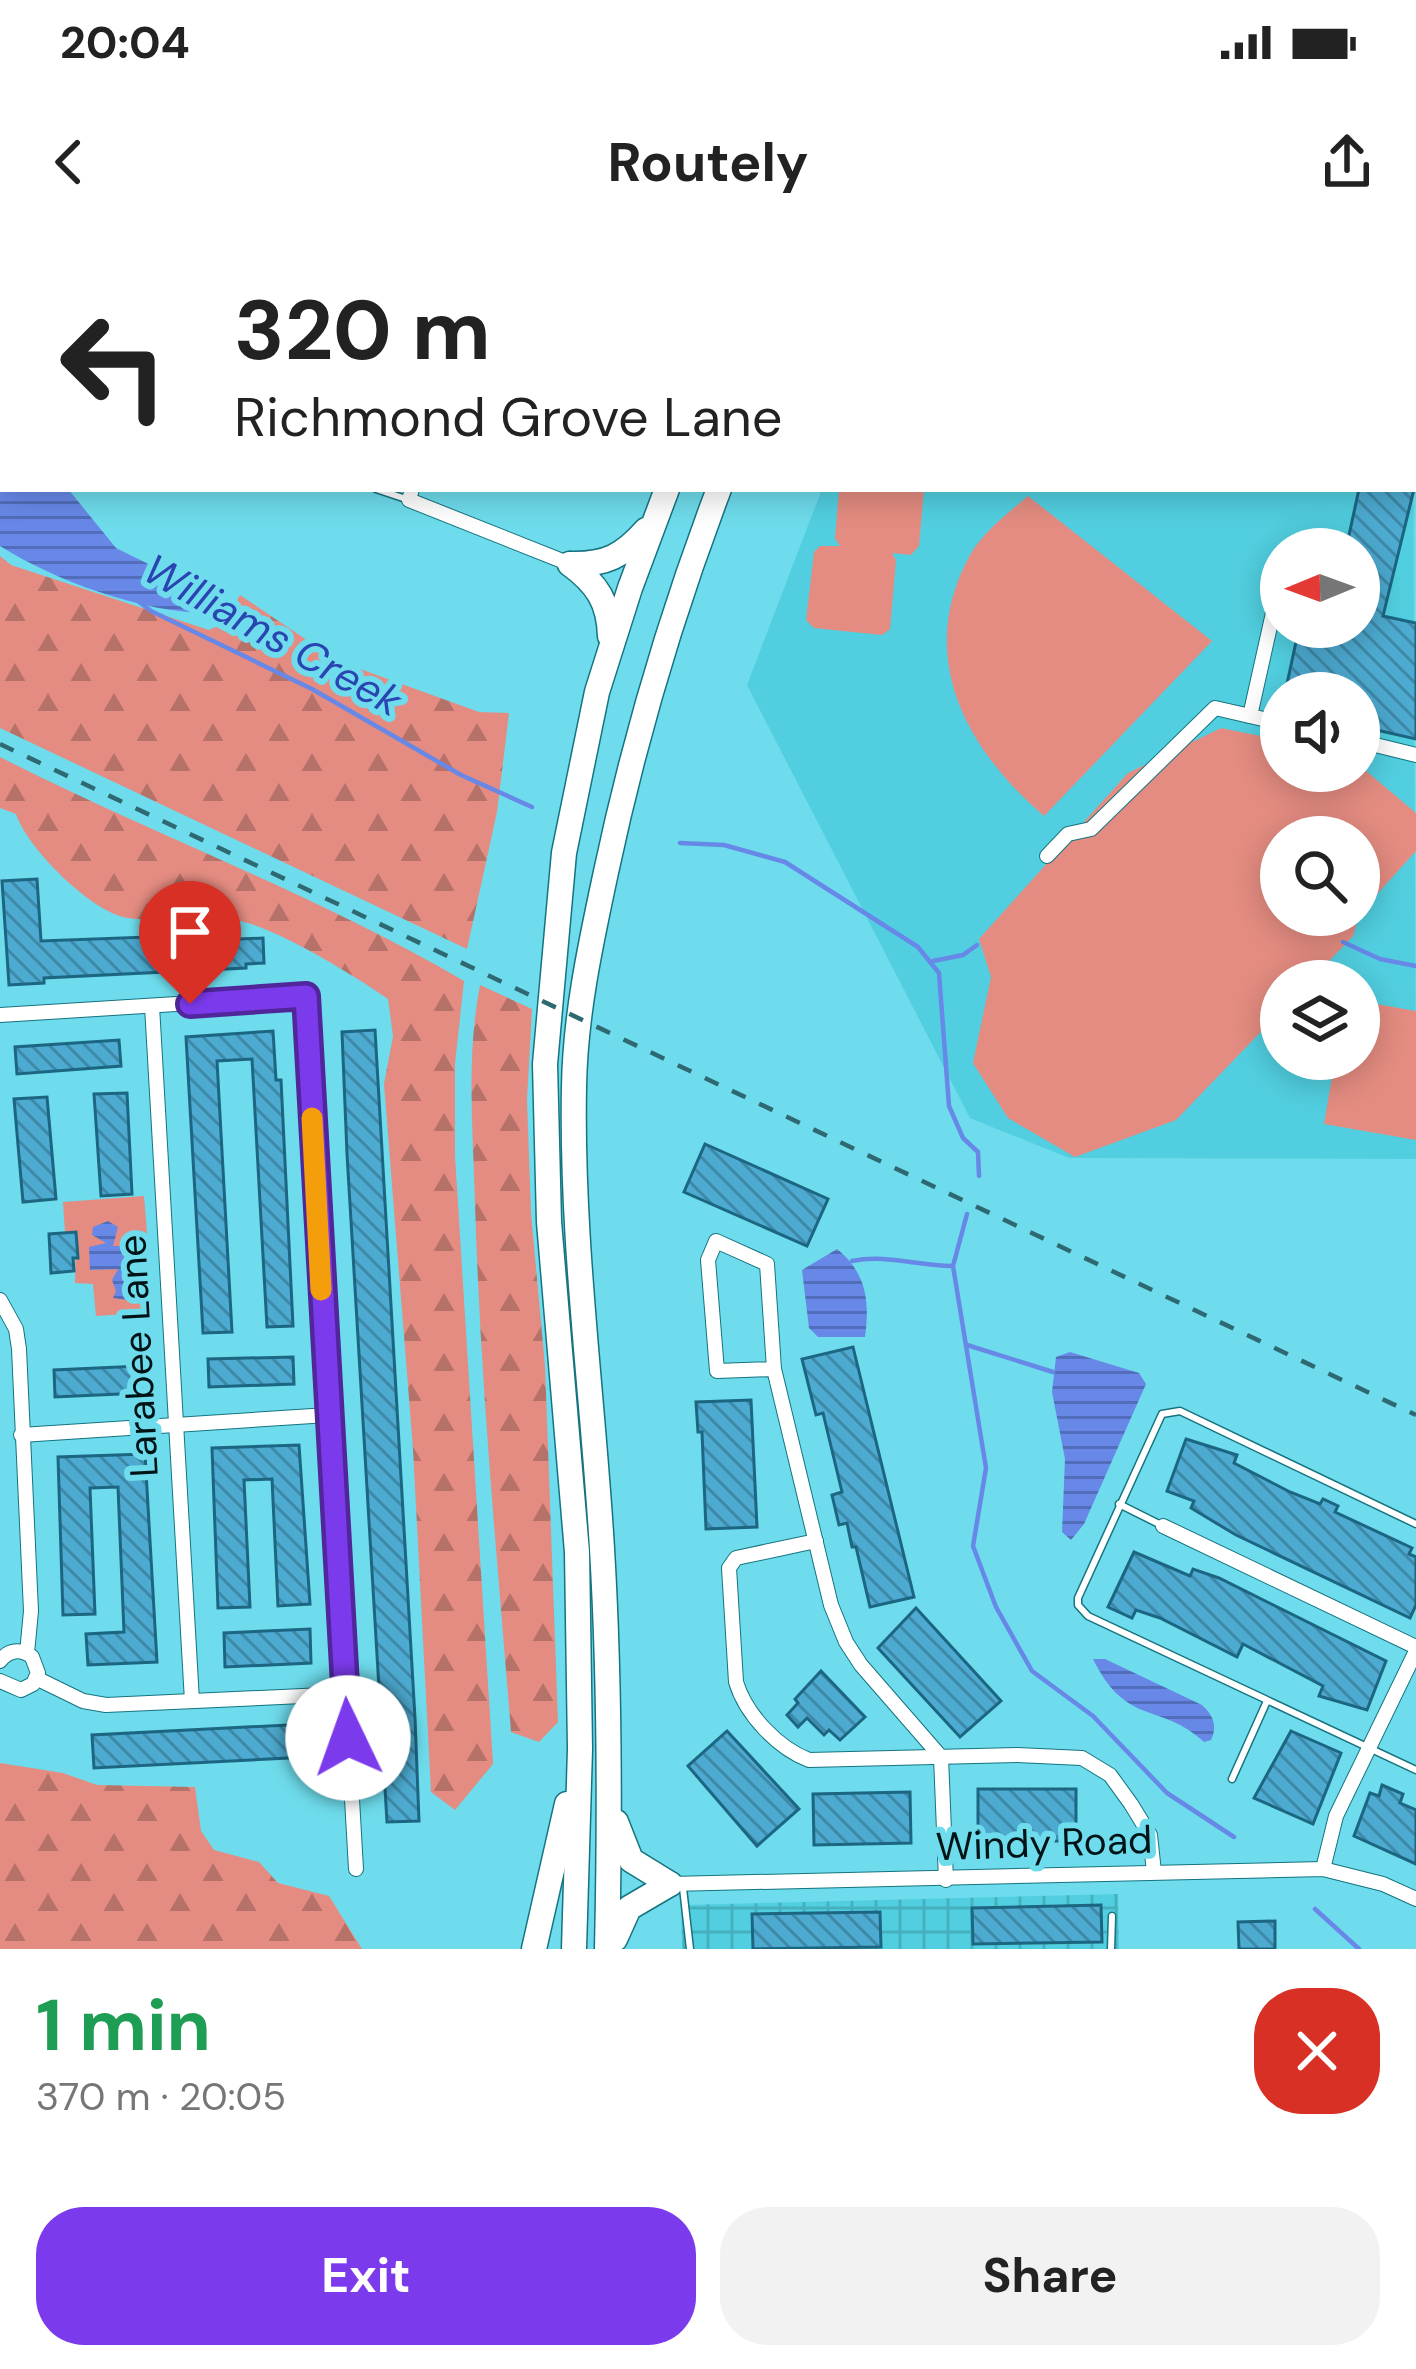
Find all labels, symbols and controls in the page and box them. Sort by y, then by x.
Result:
text: 20:04 [60,13,190,72]
text: Routely [608,127,808,198]
icon: back [36,129,102,195]
icon: share [1314,129,1380,195]
text: 320 m [234,276,491,385]
icon: left [36,288,192,444]
text: Richmond Grove Lane [234,382,783,453]
north arrow [1260,528,1380,648]
map controls [1260,528,1380,1080]
water label: Williams Creek [134,541,413,729]
button: sound [1260,672,1380,792]
button: search [1260,816,1380,936]
pin [139,881,241,1004]
icon: arrive [157,899,223,965]
button: layers [1260,960,1380,1080]
street label: Larabee Lane [106,1233,170,1479]
position arrow [285,1675,411,1801]
street label: Windy Road [935,1814,1153,1872]
text: 1 min [36,1979,211,2072]
button: close [1254,1988,1380,2114]
text: 370 m · 20:05 [36,2071,286,2122]
button: Exit [36,2207,696,2345]
button: Share [720,2207,1380,2345]

